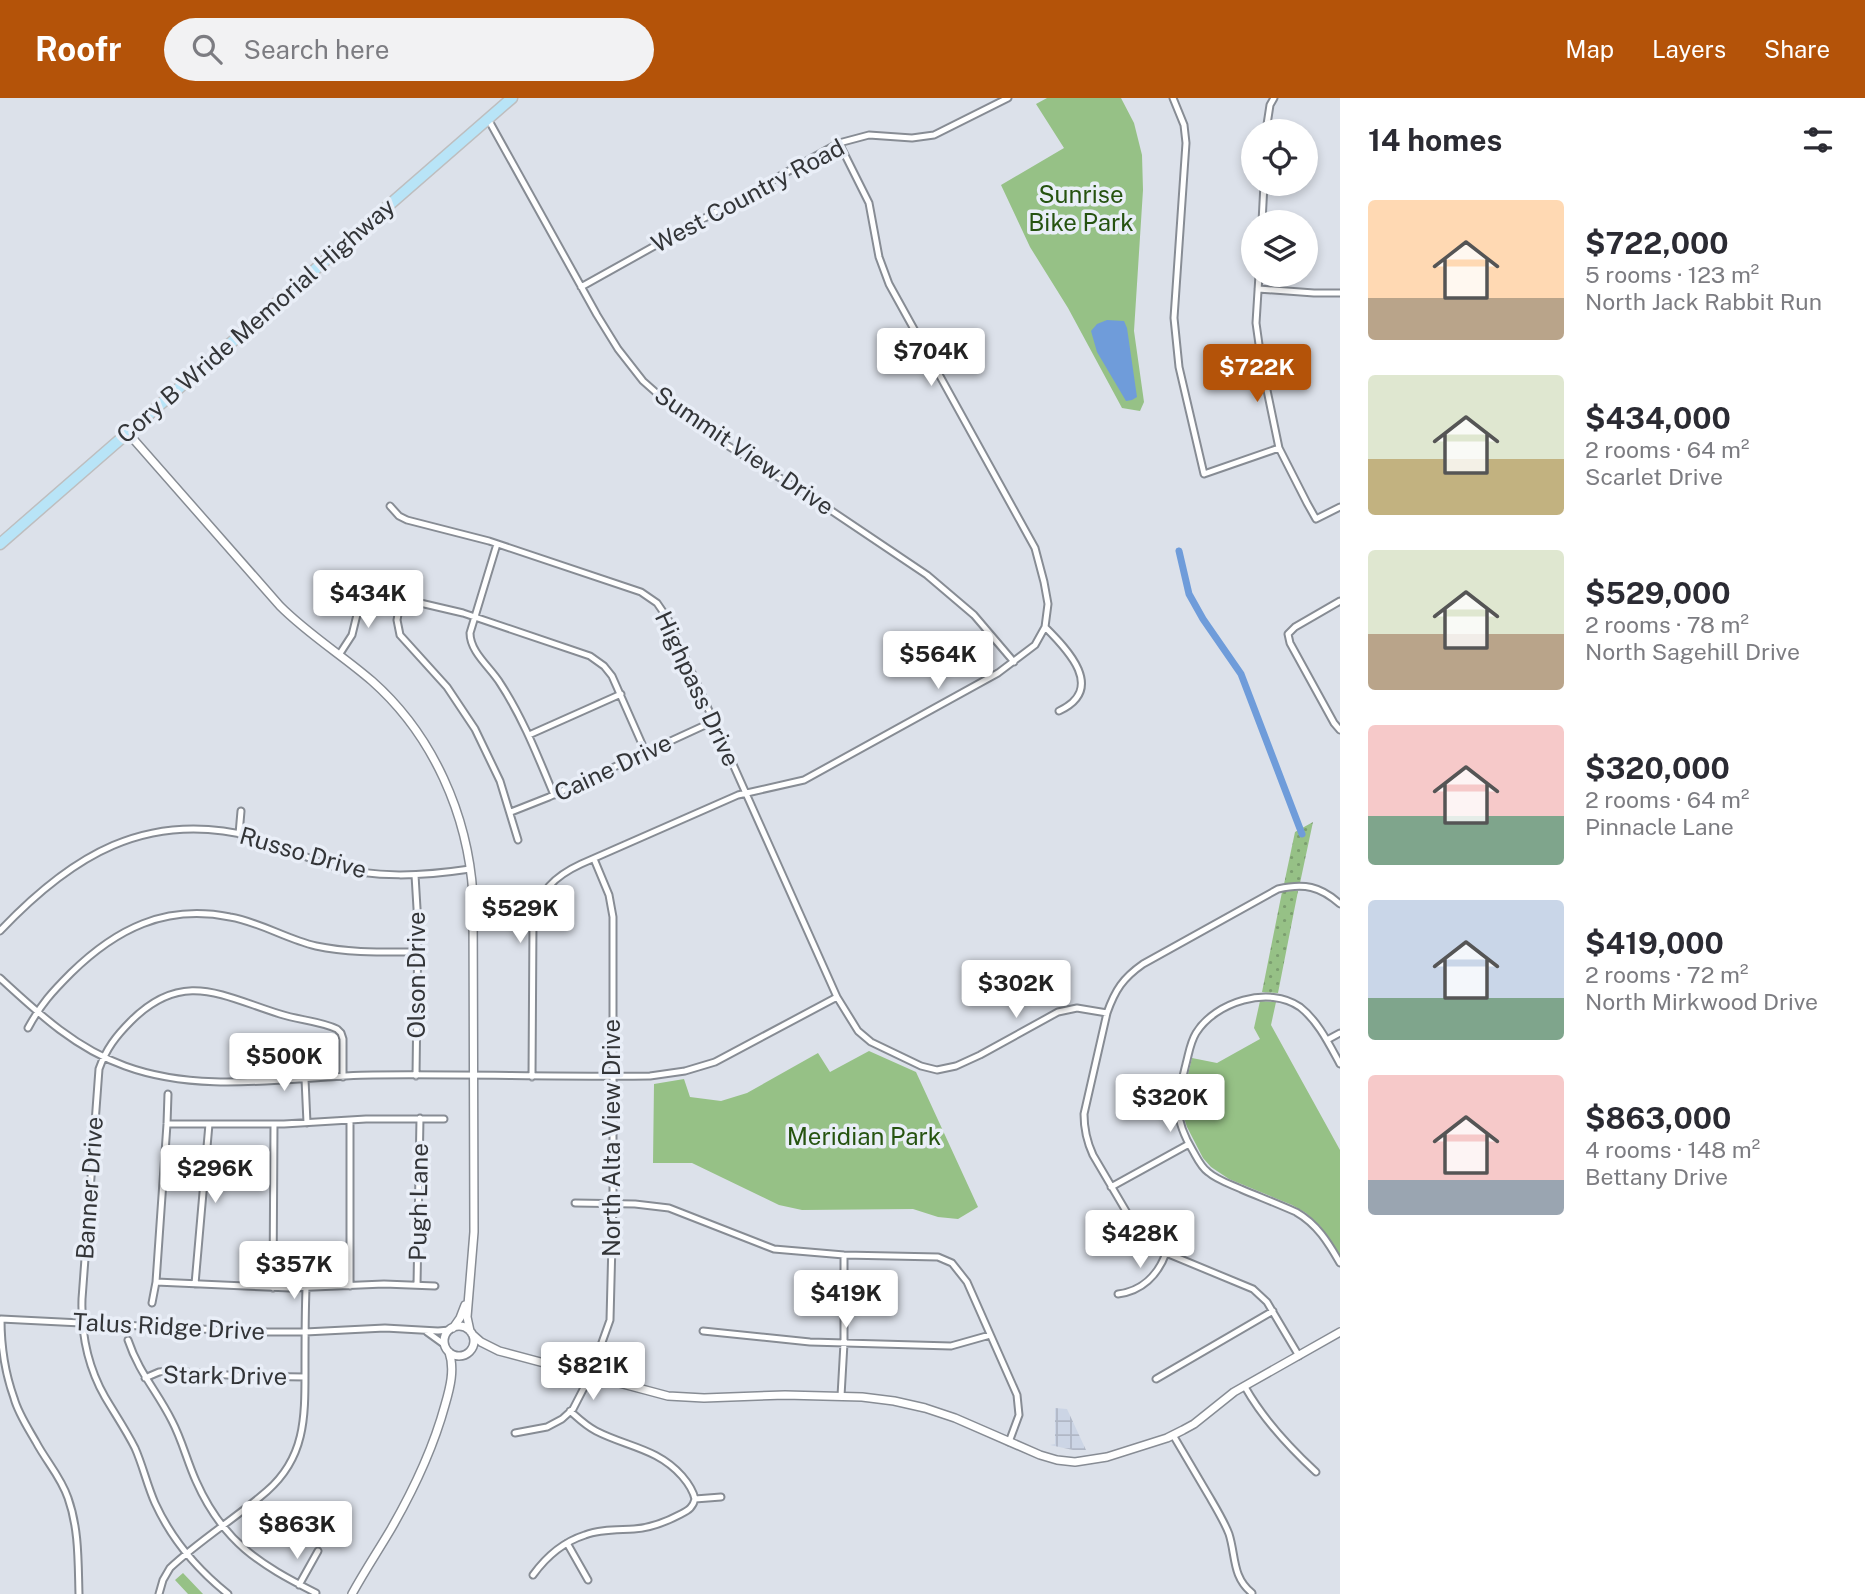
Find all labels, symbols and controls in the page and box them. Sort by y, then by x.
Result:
search box [164,18,654,81]
text: Roofr [35,30,122,68]
icon: search [188,30,226,68]
text: Search here [244,34,390,65]
text: Map [1565,35,1614,63]
text: Layers [1652,35,1726,63]
text: Share [1764,35,1830,63]
map controls [1241,119,1318,287]
button: locate [1241,119,1318,196]
icon: filters [1799,121,1837,159]
text: 14 homes [1368,122,1502,158]
street label: West Country Road [646,132,849,258]
park label: Sunrise Bike Park [1028,180,1134,236]
street label: Cory B Wride Memorial Highway [111,192,400,449]
button: layers [1241,210,1318,287]
text: $722,000 [1585,225,1729,261]
icon: home [1424,228,1508,312]
text: 5 rooms · 123 m² [1585,261,1759,288]
text: North Jack Rabbit Run [1585,288,1822,315]
pin: $704K [882,328,980,388]
text: $704K [893,337,969,364]
pin: $722K [1208,344,1306,404]
text: $722K [1219,353,1295,380]
street label: Summit View Drive [650,380,839,520]
text: $434,000 [1585,400,1731,436]
icon: home [1424,403,1508,487]
text: 2 rooms · 64 m² [1585,436,1749,463]
text: Scarlet Drive [1585,463,1723,490]
pin: $434K [319,570,417,630]
text: $529,000 [1585,575,1731,611]
icon: home [1424,578,1508,662]
text: $434K [329,579,407,606]
street label: Highpass Drive [650,607,746,771]
text: 2 rooms · 78 m² [1585,611,1749,638]
pin: $564K [889,632,987,691]
text: North Sagehill Drive [1585,638,1800,665]
text: $564K [899,640,977,667]
street label: Caine Drive [549,728,676,806]
text: $320,000 [1585,750,1730,786]
icon: home [1424,753,1508,837]
text: 2 rooms · 64 m² [1585,786,1749,813]
text: Pinnacle Lane [1585,813,1734,840]
street label: Russo Drive [236,821,370,884]
pin: $529K [471,886,569,945]
text: $529K [481,894,559,921]
street label: Olson Drive [402,911,430,1039]
text: $419,000 [1585,925,1724,961]
icon: home [1424,928,1508,1012]
pin: $302K [967,960,1065,1020]
text: 2 rooms · 72 m² [1585,961,1748,988]
text: $302K [978,969,1054,996]
text: North Mirkwood Drive [1585,988,1818,1015]
street label: North Alta View Drive [597,1019,625,1257]
pin: $500K [235,1034,333,1093]
text: $500K [245,1042,323,1069]
pin: $320K [1121,1074,1219,1134]
text: $320K [1132,1083,1208,1110]
text: $863,000 [1585,1100,1731,1136]
icon: home [1424,1103,1508,1187]
street label: Banner Drive [70,1115,108,1260]
park label: Meridian Park [787,1122,941,1150]
text: 4 rooms · 148 m² [1585,1136,1760,1163]
street label: Pugh Lane [403,1143,433,1261]
pin: $296K [166,1146,264,1205]
text: $296K [176,1154,254,1181]
text: Bettany Drive [1585,1163,1728,1190]
pin: $428K [1091,1210,1189,1270]
text: $428K [1101,1219,1179,1246]
pin: $357K [245,1242,343,1301]
text: $357K [255,1250,333,1277]
pin: $419K [797,1270,895,1330]
text: $419K [810,1279,882,1306]
street label: Talus Ridge Drive [72,1307,266,1345]
pin: $821K [544,1342,642,1402]
text: $821K [557,1351,629,1378]
street label: Stark Drive [163,1360,287,1390]
pin: $863K [248,1502,346,1561]
text: $863K [258,1510,336,1537]

